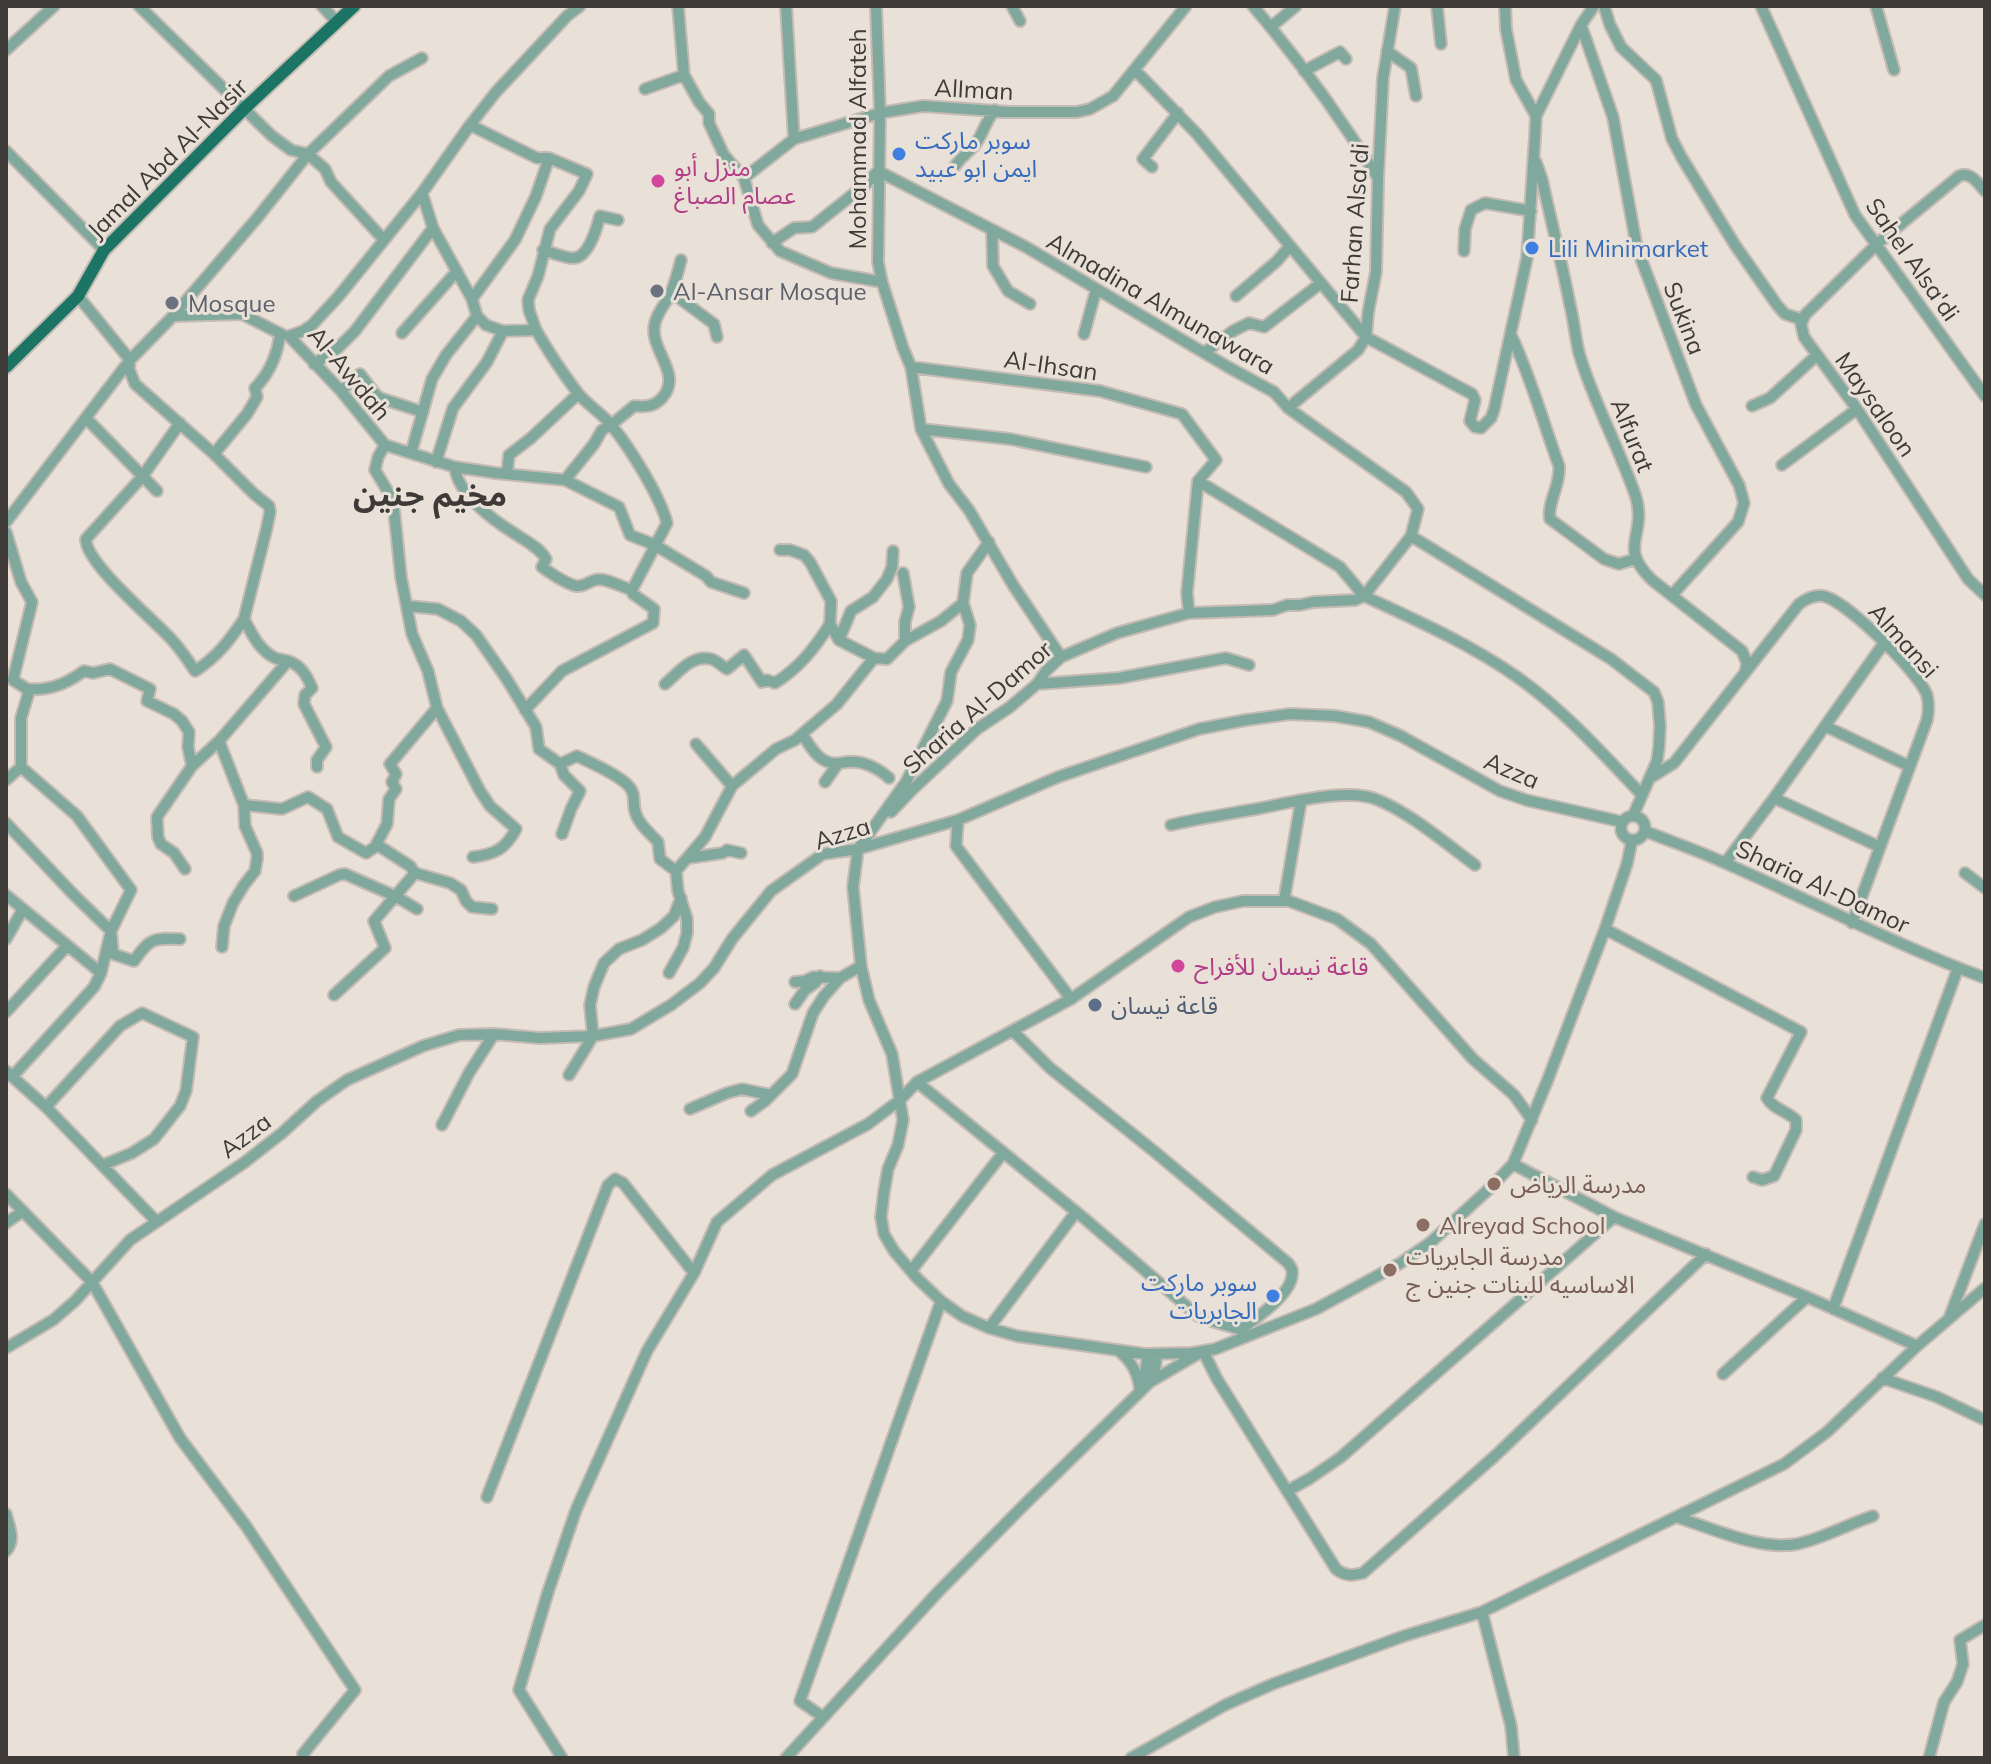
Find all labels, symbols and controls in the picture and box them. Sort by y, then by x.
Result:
street label: Mohammad Alfateh [842,28,872,250]
street label: Jamal Abd Al-Nasir [80,71,254,245]
street label: AlIman [934,72,1014,106]
place label: سوبر ماركت ايمن ابو عبيد [915,125,1037,183]
street label: Farhan Alsa'di [1333,142,1375,304]
marker: سوبر ماركت ايمن ابو عبيد [890,145,908,163]
place label: منزل أبو عصام الصباغ [674,152,796,214]
marker: منزل أبو عصام الصباغ [649,172,667,190]
street label: Sahel Alsa'di [1860,192,1966,326]
street label: Almadina Almunawara [1042,225,1280,381]
place label: Lili Minimarket [1548,233,1708,263]
marker: Lili Minimarket [1523,239,1541,257]
place label: Al-Ansar Mosque [673,276,867,306]
street label: Sukina [1657,277,1713,359]
marker: Al-Ansar Mosque [648,282,666,300]
place label: Mosque [188,288,276,318]
marker: Mosque [163,294,181,312]
street label: Al-Awdah [302,320,398,426]
street label: Al-Ihsan [1002,344,1100,386]
street label: Maysaloon [1829,346,1923,462]
street label: Alfurat [1605,394,1661,476]
district label: مخيم جنين [353,474,507,519]
street label: Almansi [1863,596,1945,684]
street label: Sharia Al-Damor [896,634,1058,780]
street label: Azza [1480,745,1544,795]
street label: Azza [810,810,874,856]
street label: Sharia Al-Damor [1731,833,1915,939]
place label: قاعة نيسان للأفراح [1194,951,1369,984]
marker: قاعة نيسان للأفراح [1169,957,1187,975]
place label: قاعة نيسان [1111,990,1218,1020]
marker: قاعة نيسان [1086,996,1104,1014]
street label: Azza [213,1106,277,1164]
place label: مدرسة الرياض [1510,1169,1646,1199]
marker: مدرسة الرياض [1485,1175,1503,1193]
place label: Alreyad School [1439,1210,1605,1240]
marker: Alreyad School [1414,1216,1432,1234]
place label: مدرسة الجابريات الاساسيه للبنات جنين ج [1406,1241,1635,1302]
marker: مدرسة الجابريات الاساسيه للبنات جنين ج [1381,1261,1399,1279]
place label: سوبر ماركت الجابريات [1141,1267,1257,1325]
marker: سوبر ماركت الجابريات [1264,1287,1282,1305]

